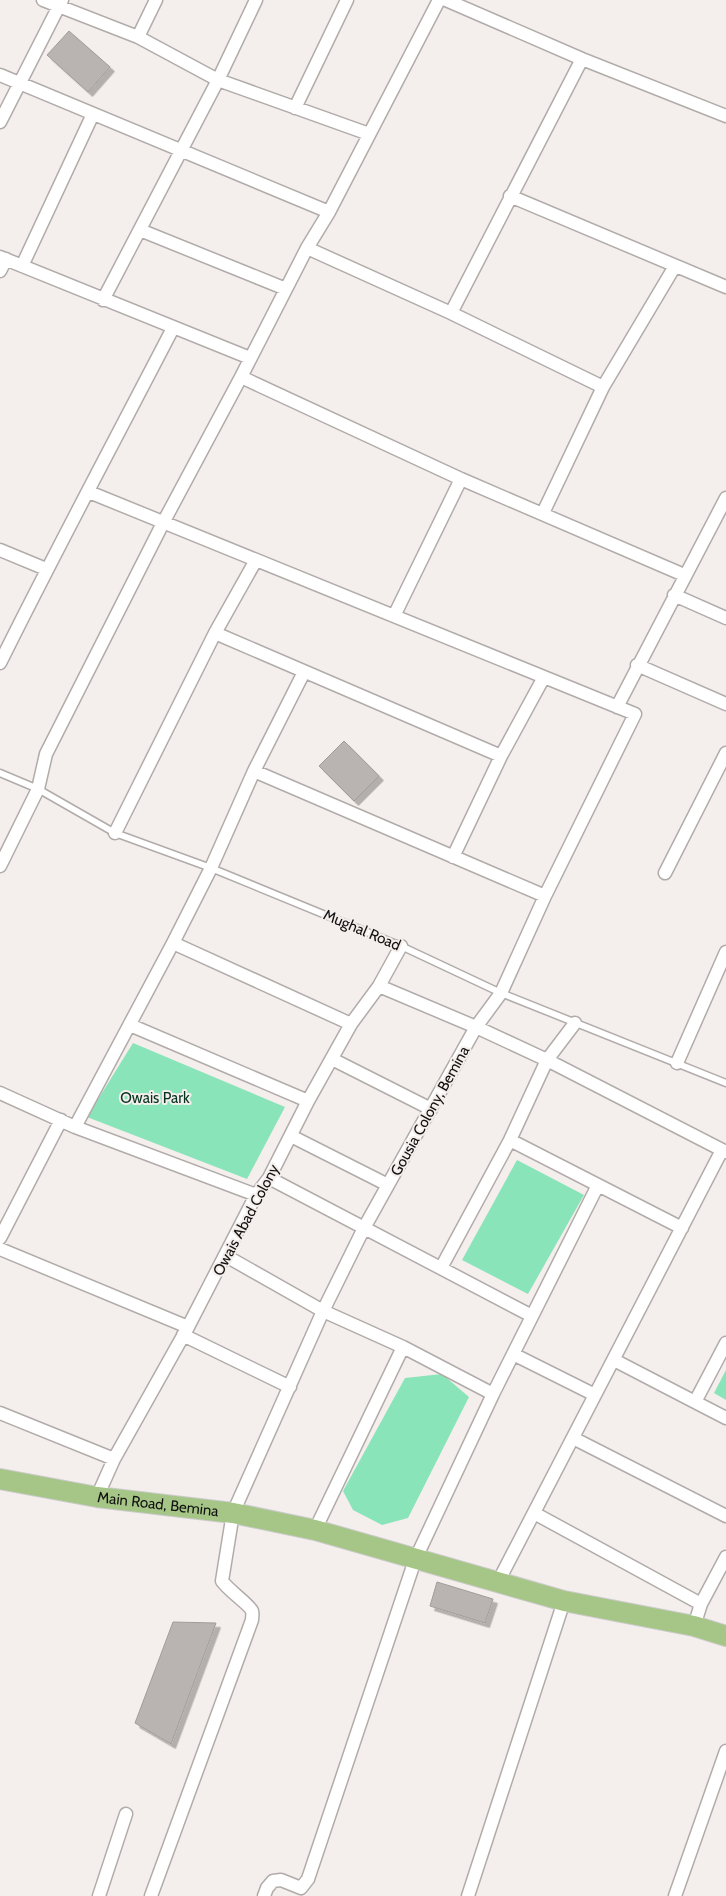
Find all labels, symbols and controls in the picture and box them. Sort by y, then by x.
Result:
street label: Mughal Road [321,906,403,954]
street label: Gousia Colony, Bemina [387,1042,474,1179]
park label: Owais Park [120,1089,190,1107]
street label: Owais Abad Colony [209,1161,283,1279]
street label: Main Road, Bemina [96,1488,220,1520]

